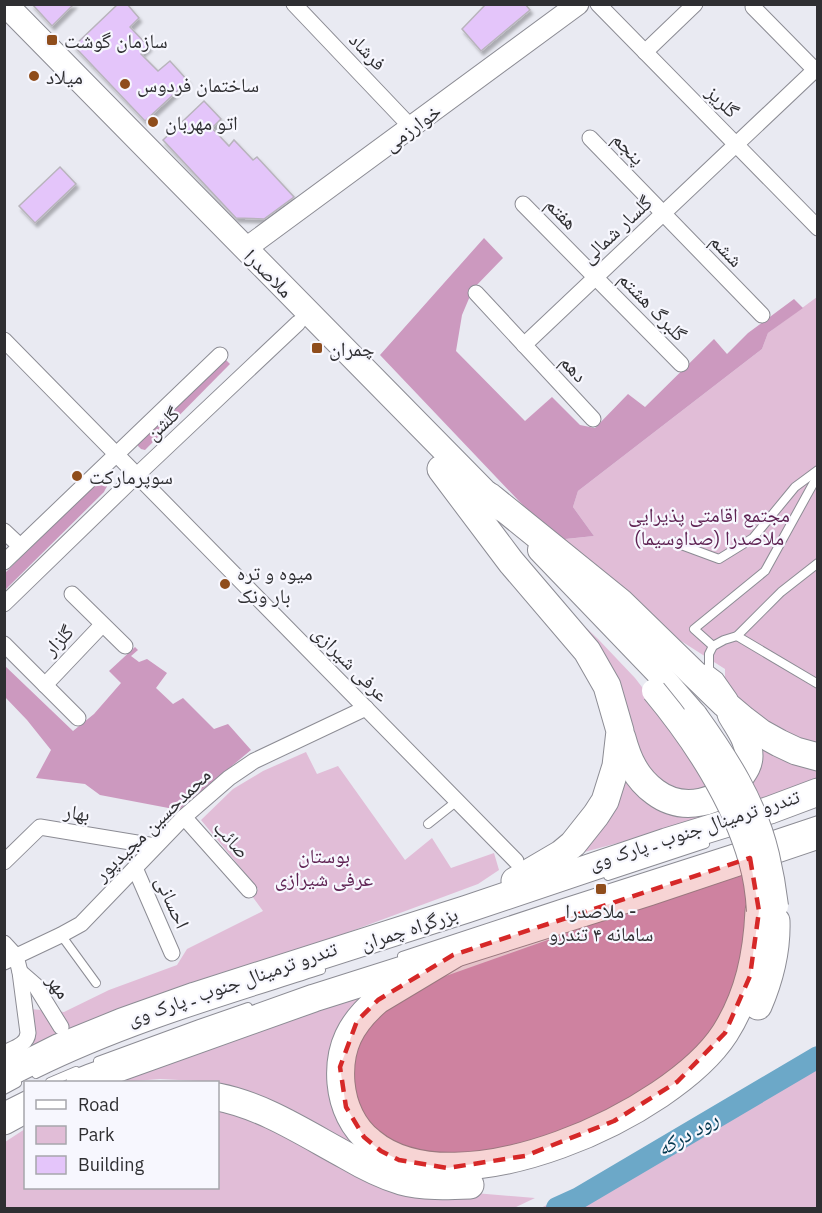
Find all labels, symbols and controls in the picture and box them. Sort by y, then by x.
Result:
street label: فرشاد [343,26,393,76]
place label: سازمان گوشت [64,27,168,54]
marker: سازمان گوشت [45,33,59,47]
place label: میلاد [46,63,83,90]
marker: میلاد [27,69,41,83]
place label: ساختمان فردوس [137,71,259,98]
marker: ساختمان فردوس [118,77,132,91]
street label: گلریز [700,78,745,123]
street label: خوارزمی [378,97,447,157]
place label: اتو مهربان [165,109,238,136]
marker: اتو مهربان [146,115,160,129]
street label: پنجم [606,125,651,171]
street label: گلسار شمالی [574,189,658,269]
street label: هفتم [539,191,584,236]
street label: ششم [704,227,750,273]
street label: ملاصدرا [239,243,299,303]
street label: گلبرگ هشتم [612,265,693,348]
place label: چمران [329,335,375,362]
marker: چمران [310,341,324,355]
street label: دهم [554,348,594,388]
street label: گلشن [139,400,185,446]
place label: سوپرمارکت [89,463,173,490]
marker: سوپرمارکت [70,469,84,483]
park label: مجتمع اقامتی پذیرایی ملاصدرا (صداوسیما) [628,501,790,551]
place label: میوه و تره بار ونک [237,559,313,609]
marker: میوه و تره بار ونک [218,577,232,591]
street label: گلزار [36,618,80,662]
street label: عرفی شیرازی [307,619,395,707]
street label: محمدحسین مجیدپور [87,761,216,887]
street label: تندرو ترمینال جنوب ـ پارک وی [585,782,803,876]
street label: بهار [61,796,92,827]
street label: صائب [208,814,256,864]
park label: بوستان عرفی شیرازی [275,842,373,892]
street label: احسانی [149,871,197,933]
marker: ملاصدرا - سامانه ۴ تندرو [594,882,608,896]
place label: ملاصدرا - سامانه ۴ تندرو [549,897,653,947]
street label: بزرگراه چمران [357,900,461,956]
street label: تندرو ترمینال جنوب ـ پارک وی [123,934,341,1032]
street label: مهر [40,967,77,1004]
legend [24,1081,219,1189]
text: Road [78,1093,119,1116]
water label: رود درکه [651,1104,723,1162]
text: Park [78,1123,115,1146]
text: Building [78,1153,145,1176]

